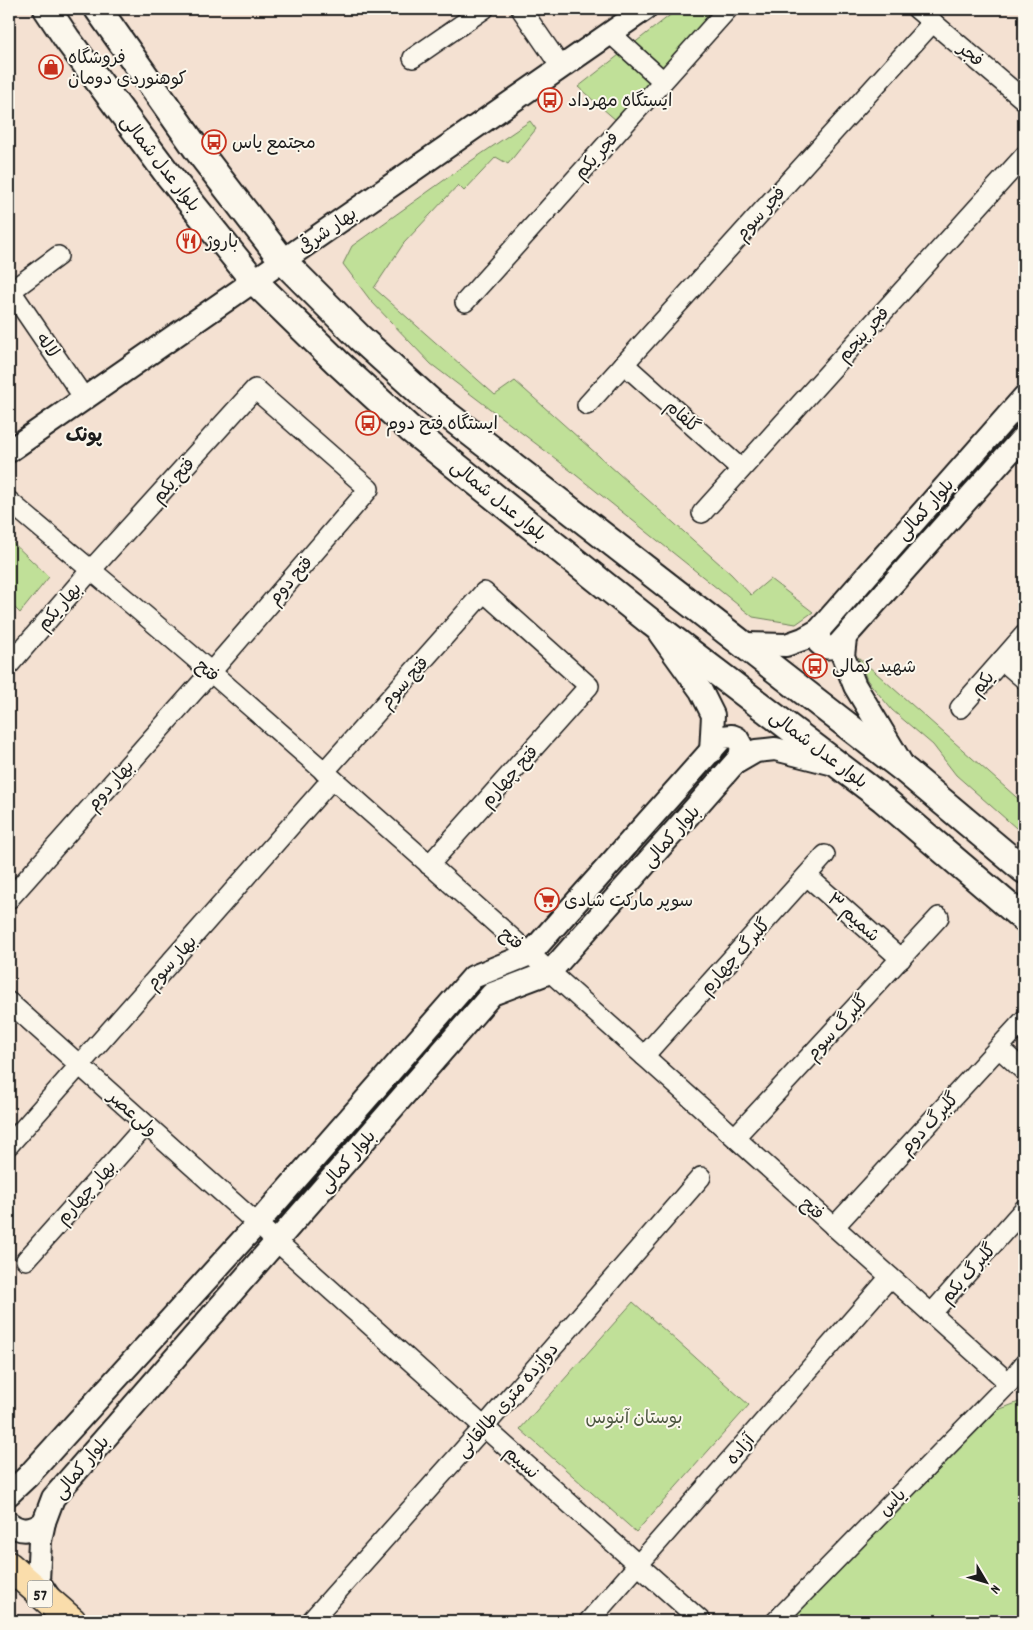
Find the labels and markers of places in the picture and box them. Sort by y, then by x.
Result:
place label: فروشگاه کوهنوردی دومان [68,47,187,93]
shop icon: فروشگاه کوهنوردی دومان [38,54,64,80]
bus stop icon: ایستگاه مهرداد [537,87,563,113]
place label: ایستگاه مهرداد [568,90,672,115]
bus stop icon: مجتمع یاس [201,129,227,155]
place label: مجتمع یاس [232,132,316,157]
restaurant icon: باروژ [176,228,202,254]
place label: باروژ [204,231,238,256]
bus stop icon: ایستگاه فتح دوم [355,410,381,436]
place label: ایستگاه فتح دوم [386,413,498,438]
bus stop icon: شهید کمالی [802,653,828,679]
place label: شهید کمالی [832,656,916,681]
supermarket icon: سوپر مارکت شادی [534,887,560,913]
place label: سوپر مارکت شادی [564,890,693,915]

